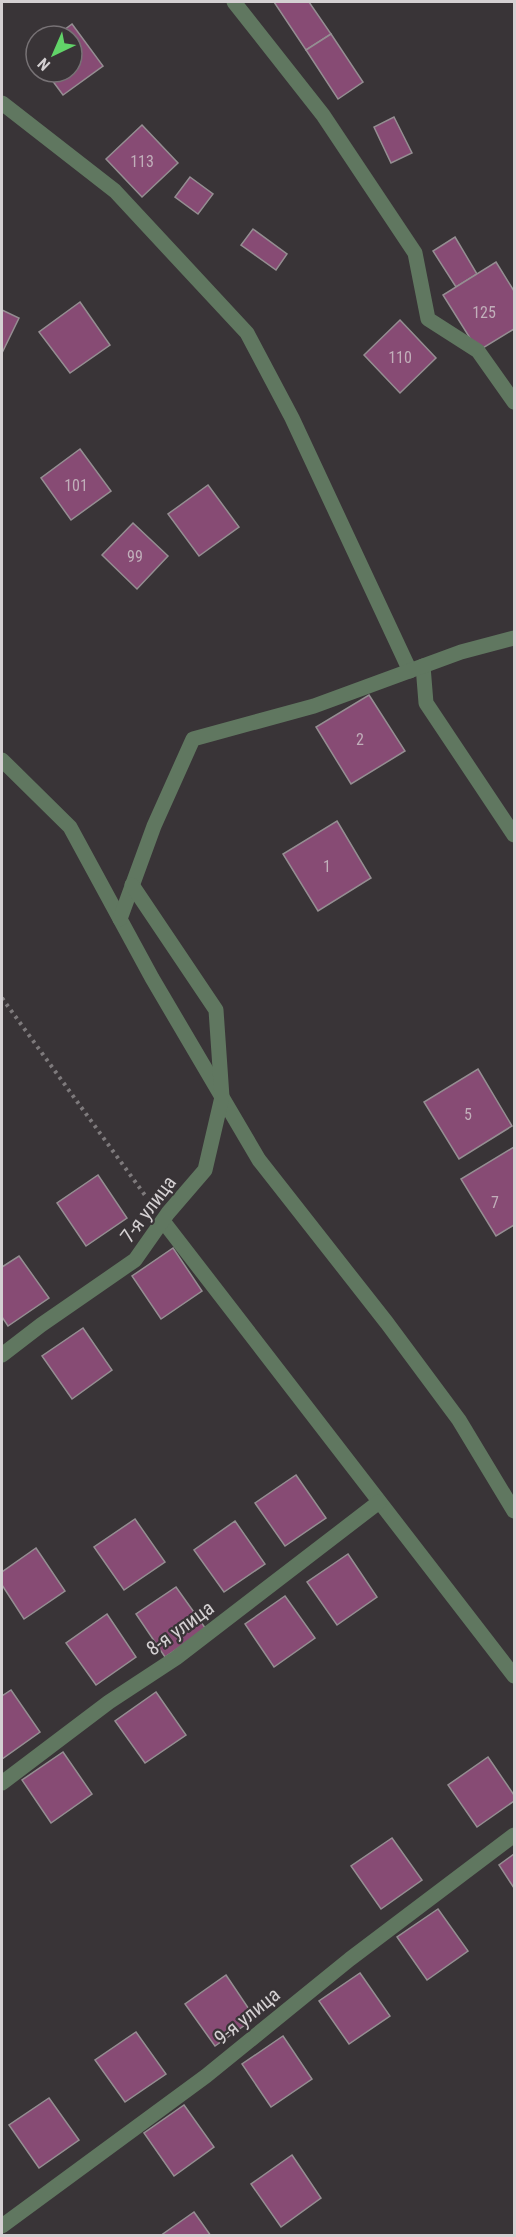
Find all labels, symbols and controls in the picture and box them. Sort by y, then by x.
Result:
north arrow [24,24,84,84]
text: N [34,54,54,75]
house number: 113 [130,152,154,171]
house number: 125 [472,303,496,322]
house number: 110 [388,348,412,367]
house number: 101 [64,476,88,495]
house number: 99 [127,547,143,566]
house number: 2 [356,730,364,749]
house number: 1 [323,857,331,876]
house number: 5 [464,1105,472,1124]
street label: 7-я улица [115,1171,181,1247]
house number: 7 [491,1193,499,1212]
street label: 8-я улица [142,1596,218,1660]
street label: 9-я улица [209,1982,285,2050]

